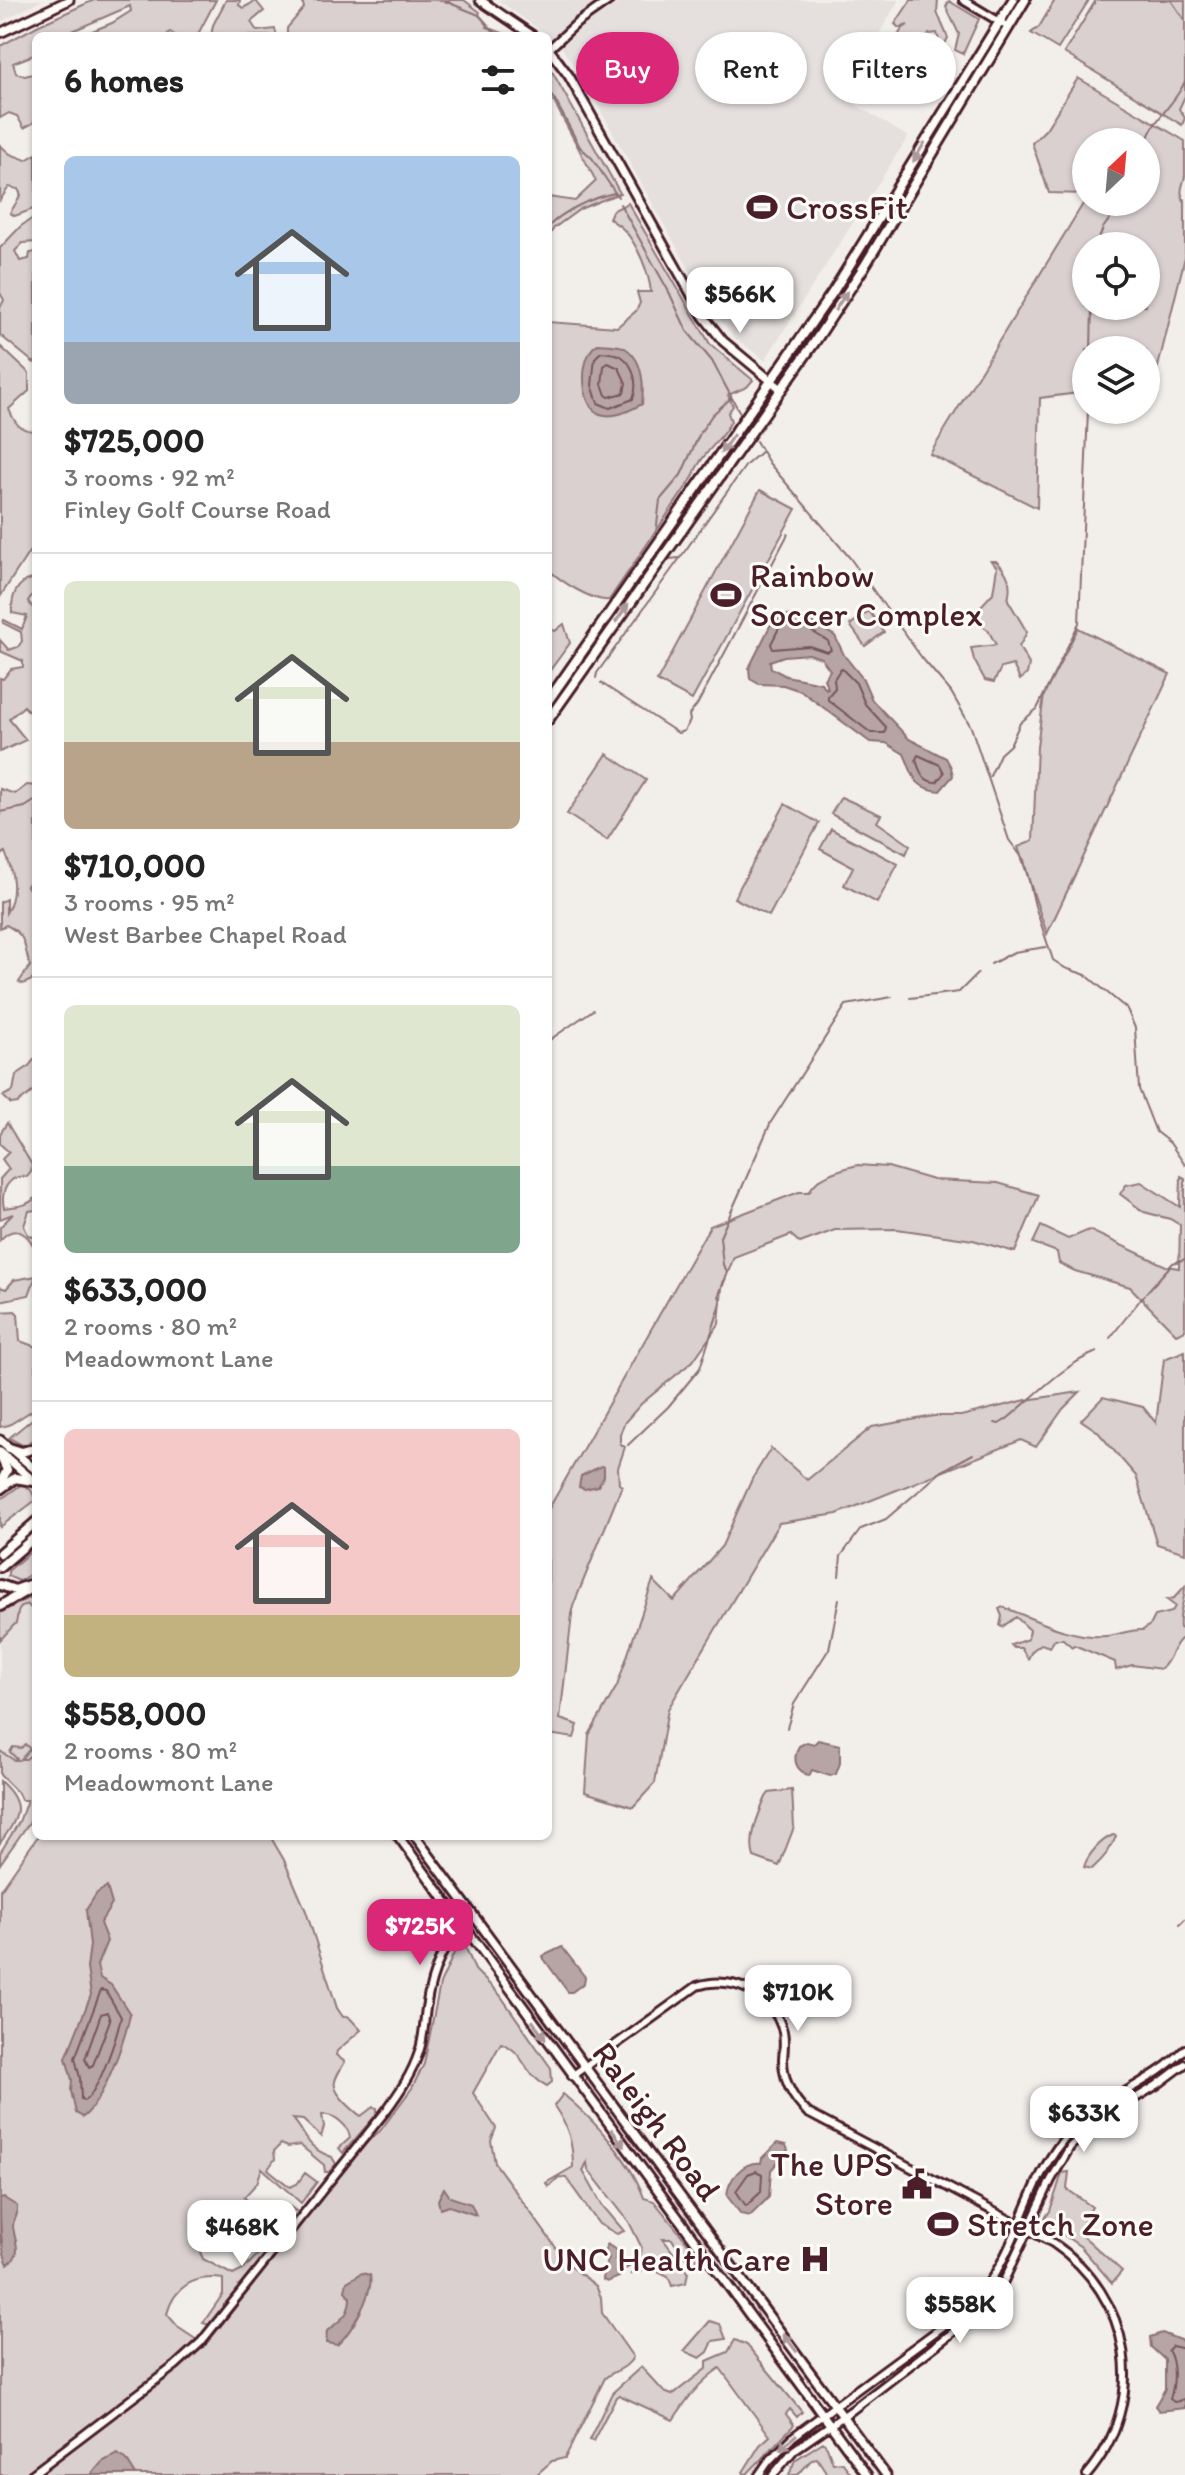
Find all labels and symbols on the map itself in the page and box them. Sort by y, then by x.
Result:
north arrow [1072,128,1160,216]
one-way arrow [913,141,927,163]
place label: CrossFit [786,187,908,228]
sports icon: CrossFit [745,190,779,224]
pin: $566K [684,267,796,335]
one-way arrow [833,291,848,312]
one-way arrow [720,433,735,454]
place label: Rainbow Soccer Complex [750,555,983,635]
sports icon: Rainbow Soccer Complex [709,578,743,612]
one-way arrow [614,603,629,624]
pin: $725K [364,1899,476,1967]
pin: $710K [742,1965,854,2033]
one-way arrow [531,2019,547,2041]
street label: Raleigh Road [583,2034,730,2209]
pin: $633K [1028,2086,1140,2154]
one-way arrow [610,2128,626,2149]
place label: The UPS Store [771,2144,893,2224]
public building icon: The UPS Store [900,2167,934,2201]
pin: $468K [186,2200,298,2268]
place label: Stretch Zone [967,2204,1154,2245]
sports icon: Stretch Zone [926,2207,960,2241]
place label: UNC Health Care [542,2239,791,2280]
hospital icon: UNC Health Care [798,2242,832,2276]
pin: $558K [904,2277,1016,2345]
one-way arrow [782,2332,798,2353]
one-way arrow [778,2433,798,2450]

